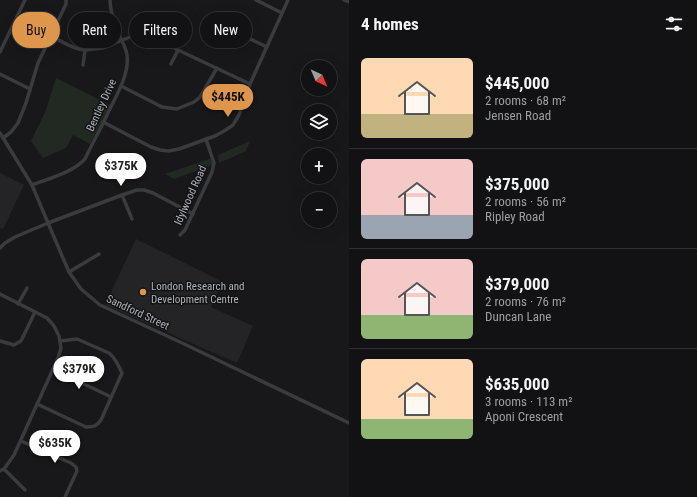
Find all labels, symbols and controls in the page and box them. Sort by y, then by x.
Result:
chip: Buy [12,12,60,48]
chip: Rent [68,12,121,48]
chip: Filters [129,12,192,48]
chip: New [200,12,252,48]
icon: filters [663,13,685,35]
text: 4 homes [361,14,419,34]
north arrow [301,60,337,96]
map controls [301,60,337,228]
text: $445,000 [485,73,549,93]
icon: home [393,74,441,122]
street label: Bentley Drive [84,77,119,134]
pin: $445K [200,84,256,118]
text: $445K [211,89,245,104]
text: 2 rooms · 68 m² [485,93,566,108]
button: layers [301,104,337,140]
text: Jensen Road [485,108,551,123]
button: + [301,148,337,184]
pin: $375K [93,153,149,187]
text: $375K [104,158,138,173]
street label: Idylwood Road [172,164,209,227]
text: $375,000 [485,174,549,194]
icon: home [393,175,441,223]
button: − [301,192,337,228]
text: 2 rooms · 56 m² [485,194,566,209]
text: Ripley Road [485,209,545,224]
text: $379,000 [485,274,549,294]
icon: home [393,275,441,323]
place label: London Research and Development Centre [151,280,245,306]
marker: London Research and Development Centre [138,287,148,297]
street label: Sandford Street [104,292,171,333]
text: 2 rooms · 76 m² [485,294,566,309]
text: Duncan Lane [485,309,551,324]
pin: $379K [51,356,107,390]
text: $379K [62,361,96,376]
text: $635,000 [485,374,549,394]
icon: home [393,375,441,423]
text: 3 rooms · 113 m² [485,394,572,409]
text: Aponi Crescent [485,409,563,424]
pin: $635K [27,430,83,464]
text: $635K [38,435,72,450]

